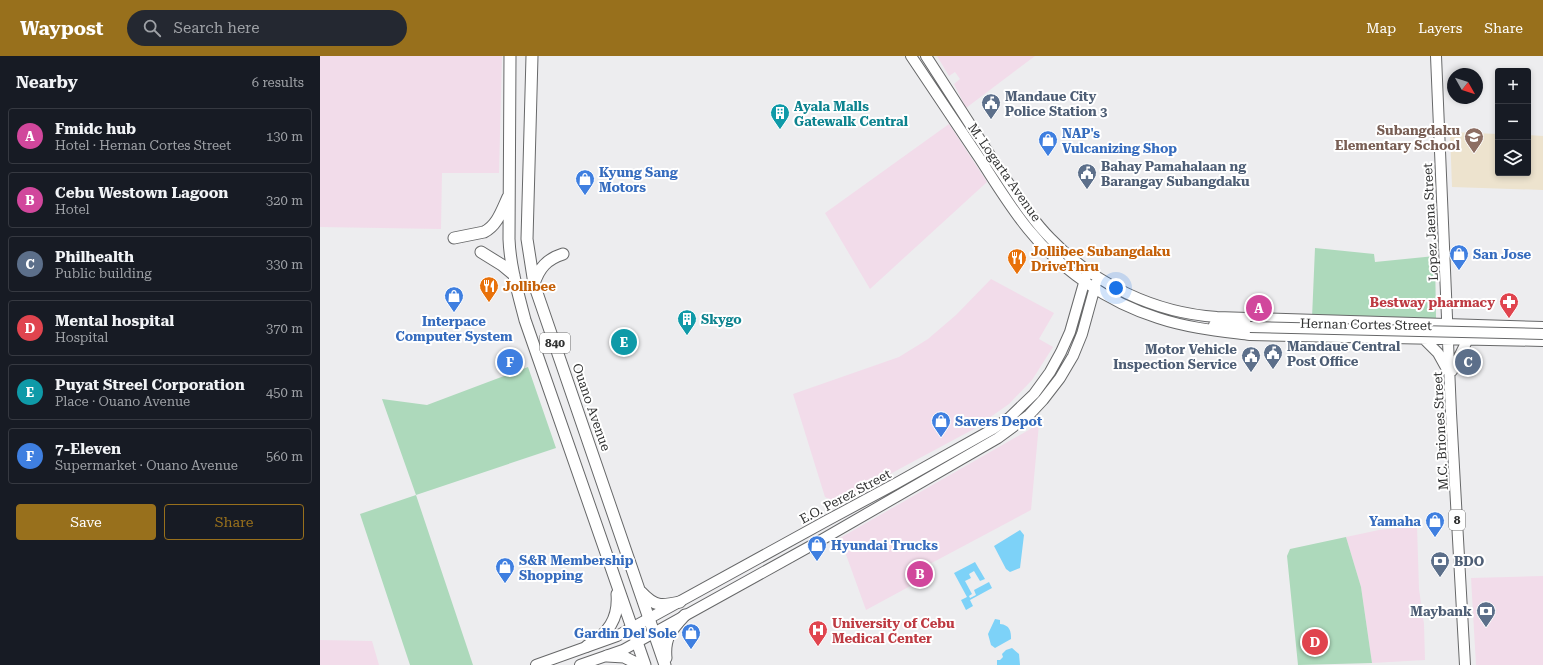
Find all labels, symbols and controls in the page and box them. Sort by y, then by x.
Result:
search box [127,10,407,46]
text: Waypost [20,17,103,40]
icon: search [141,17,163,39]
text: Search here [173,19,259,37]
text: Map [1366,20,1396,36]
text: Layers [1418,20,1462,36]
text: Share [1484,20,1523,36]
north arrow [1447,68,1483,104]
map controls [1495,68,1531,176]
button: + [1495,68,1531,104]
text: Nearby [16,72,78,92]
text: 6 results [252,75,304,90]
place label: Mandaue City Police Station 3 [1005,89,1107,119]
public building icon: Mandaue City Police Station 3 [980,92,1002,120]
place label: Ayala Malls Gatewalk Central [794,99,909,129]
building icon: Ayala Malls Gatewalk Central [769,102,791,130]
button: − [1495,104,1531,140]
text: Fmidc hub [55,120,136,138]
street label: M. Logarta Avenue [965,120,1044,224]
place label: Subangdaku Elementary School [1335,123,1461,153]
place label: NAP's Vulcanizing Shop [1062,126,1177,156]
school or university icon: Subangdaku Elementary School [1463,126,1485,154]
text: A [25,129,35,144]
text: 130 m [266,129,303,144]
shop icon: NAP's Vulcanizing Shop [1037,129,1059,157]
text: Hotel · Hernan Cortes Street [55,138,231,153]
button: layers [1495,140,1531,176]
place label: Bahay Pamahalaan ng Barangay Subangdaku [1101,159,1250,189]
public building icon: Bahay Pamahalaan ng Barangay Subangdaku [1076,162,1098,190]
street label: Lopez Jaena Street [1420,162,1441,281]
place label: Kyung Sang Motors [599,165,678,195]
shop icon: Kyung Sang Motors [574,168,596,196]
text: Cebu Westown Lagoon [55,184,228,202]
text: B [25,193,35,208]
text: 320 m [266,193,303,208]
text: Hotel [55,202,89,217]
shop icon: San Jose [1448,243,1470,271]
place label: Jollibee Subangdaku DriveThru [1031,244,1171,274]
restaurant icon: Jollibee Subangdaku DriveThru [1006,247,1028,275]
place label: San Jose [1473,247,1532,262]
text: Philhealth [55,248,134,266]
text: C [25,257,35,272]
text: 330 m [266,257,303,272]
text: Public building [55,266,152,281]
restaurant icon: Jollibee [478,275,500,303]
your location [1106,278,1126,298]
place label: Jollibee [503,279,556,294]
shop icon: Interpace Computer System [443,285,465,313]
pharmacy icon: Bestway pharmacy [1498,291,1520,319]
pin: A [1246,293,1272,323]
place label: Bestway pharmacy [1370,295,1495,310]
building icon: Skygo [676,308,698,336]
text: Mental hospital [55,312,174,330]
place label: Skygo [701,312,742,327]
place label: Interpace Computer System [395,314,513,344]
street label: Hernan Cortes Street [1300,316,1432,333]
text: D [25,321,35,336]
text: 370 m [266,321,303,336]
pin: E [611,327,637,357]
text: Hospital [55,330,108,345]
road number: 840 [540,333,570,353]
place label: Mandaue Central Post Office [1287,339,1401,369]
place label: Motor Vehicle Inspection Service [1113,342,1237,372]
public building icon: Mandaue Central Post Office [1262,342,1284,370]
public building icon: Motor Vehicle Inspection Service [1240,345,1262,373]
pin: F [497,347,523,377]
pin: C [1455,347,1481,377]
street label: Ouano Avenue [570,361,614,453]
street label: M.C. Briones Street [1430,371,1451,491]
text: Puyat Streel Corporation [55,376,245,394]
text: E [26,385,34,400]
text: 450 m [266,385,303,400]
text: Place · Ouano Avenue [55,394,190,409]
shop icon: Savers Depot [930,410,952,438]
place label: Savers Depot [955,414,1043,429]
text: 7-Eleven [55,440,121,458]
text: F [26,449,34,464]
text: 560 m [266,449,303,464]
text: Supermarket · Ouano Avenue [55,458,238,473]
street label: E.O. Perez Street [797,466,893,527]
button: Save [16,504,156,540]
button: Share [164,504,304,540]
shop icon: Yamaha [1424,510,1446,538]
road number: 8 [1449,510,1465,530]
place label: Yamaha [1369,514,1421,529]
shop icon: Hyundai Trucks [806,534,828,562]
place label: Hyundai Trucks [831,538,938,553]
bank icon: BDO [1429,550,1451,578]
place label: S&R Membership Shopping [519,553,634,583]
place label: BDO [1454,554,1485,569]
shop icon: S&R Membership Shopping [494,556,516,584]
pin: B [907,559,933,589]
bank icon: Maybank [1475,600,1497,628]
place label: Maybank [1410,604,1472,619]
place label: University of Cebu Medical Center [832,616,955,646]
hospital icon: University of Cebu Medical Center [807,619,829,647]
shop icon: Gardin Del Sole [680,622,702,650]
place label: Gardin Del Sole [574,626,677,641]
pin: D [1302,627,1328,657]

